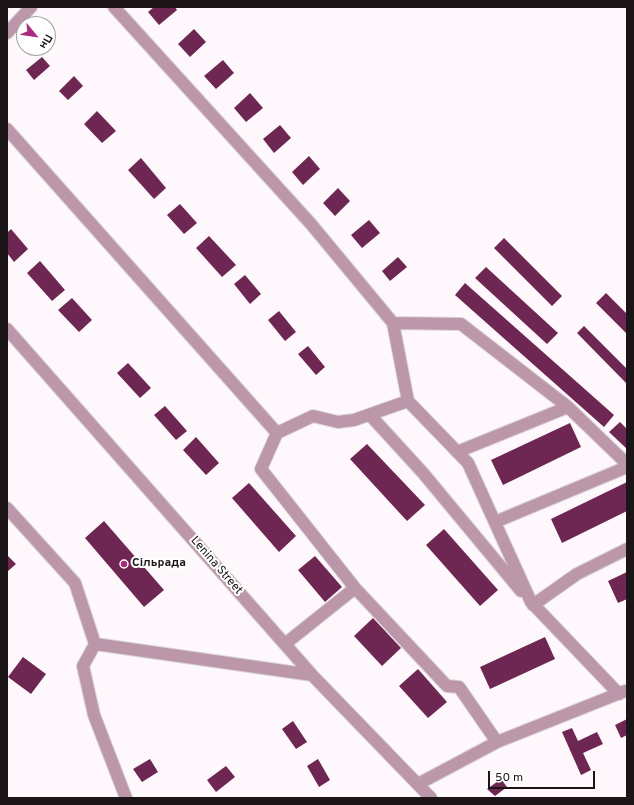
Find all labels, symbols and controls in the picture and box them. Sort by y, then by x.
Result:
north arrow [16,16,56,56]
text: Пн [36,31,55,51]
street label: Lenina Street [187,534,245,598]
place label: Сільрада [132,557,186,571]
marker: Сільрада [119,559,129,569]
scale bar [490,763,597,789]
text: 50 m [495,770,523,786]

